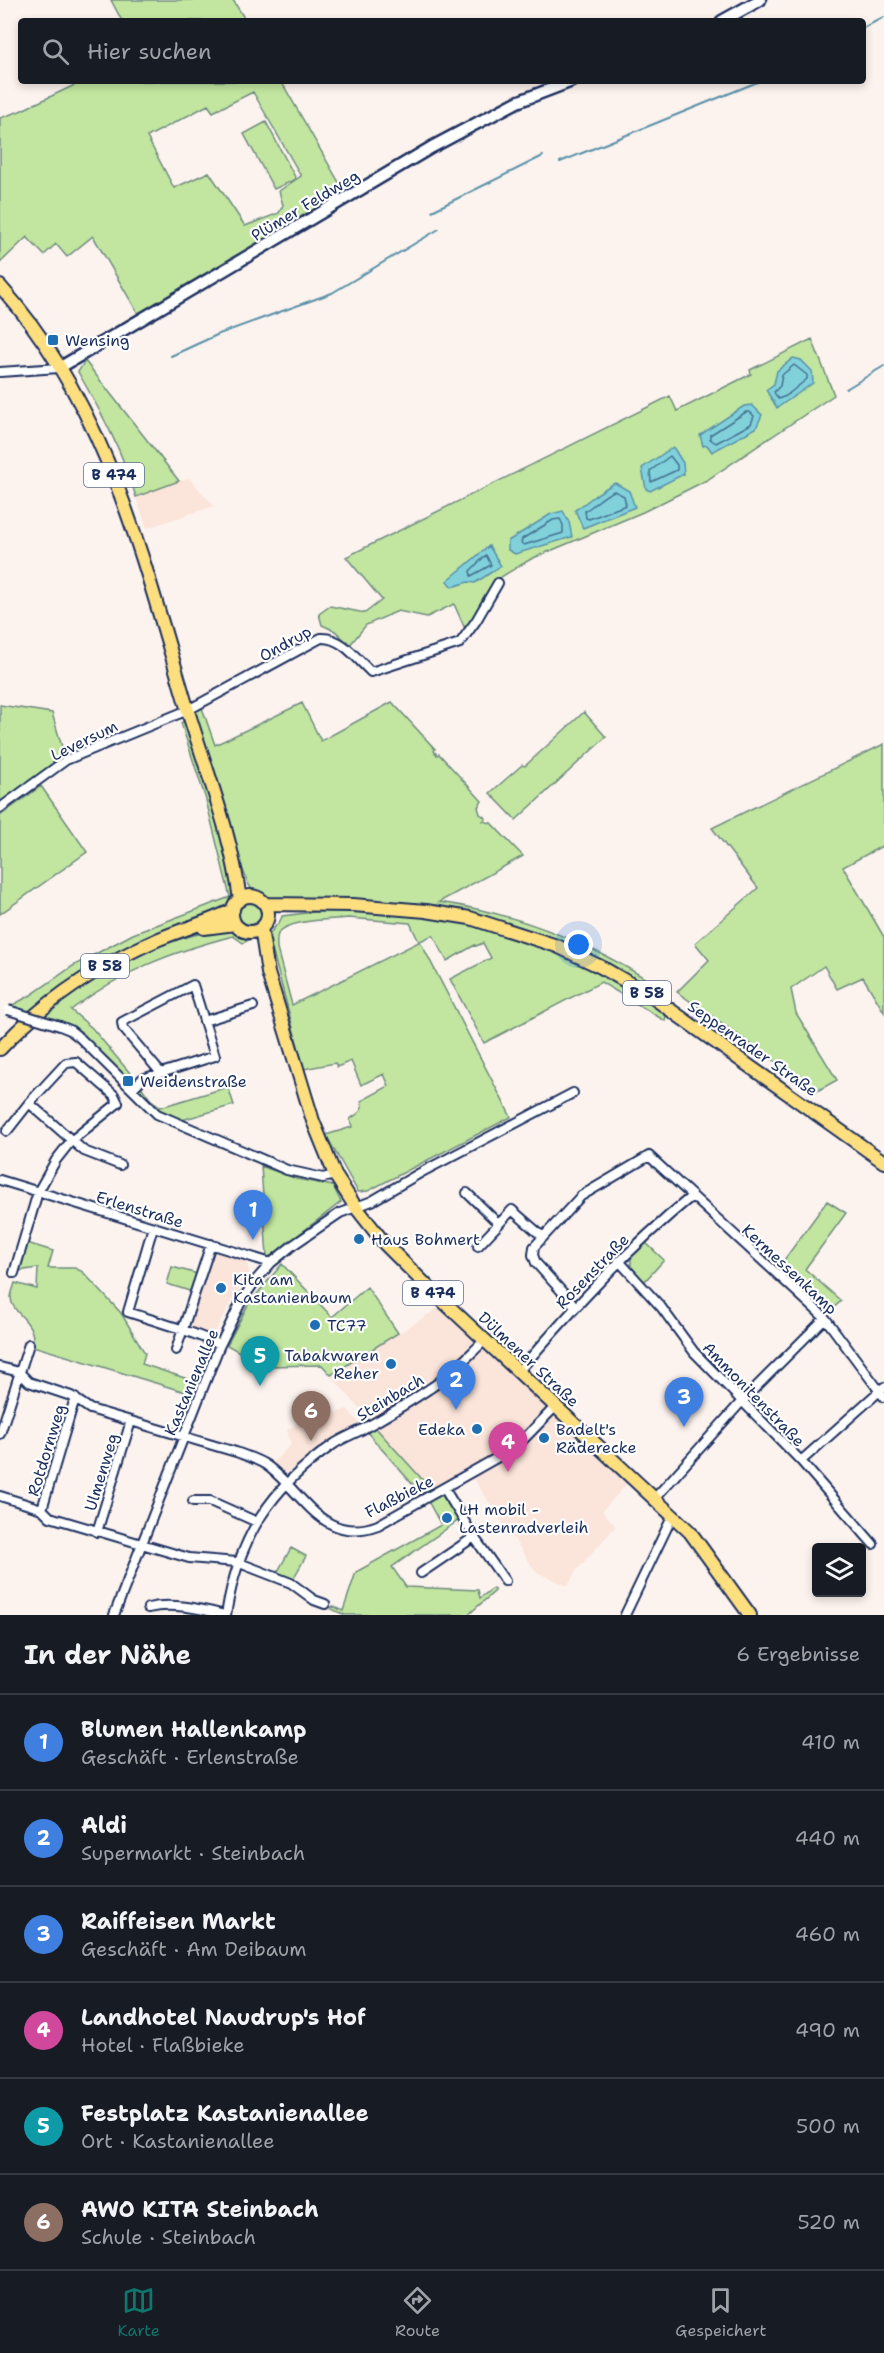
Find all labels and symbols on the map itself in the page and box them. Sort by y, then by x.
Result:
street label: Plümer Feldweg [247,165,363,246]
place label: Wensing [65,330,130,351]
marker: Wensing [46,333,60,347]
road number: B 474 [84,463,144,487]
street label: Ondrup [255,621,315,666]
street label: Leversum [47,715,121,766]
your location [564,930,593,959]
road number: B 58 [81,954,129,978]
road number: B 58 [623,981,671,1005]
street label: Seppenrader Straße [684,996,822,1101]
place label: Weidenstraße [140,1071,247,1092]
marker: Weidenstraße [121,1074,135,1088]
street label: Erlenstraße [94,1186,186,1233]
pin: 1 [234,1190,272,1240]
street label: Kermessenkamp [737,1220,842,1319]
place label: Haus Bohmert [371,1229,480,1250]
street label: Rosenstraße [551,1229,634,1313]
marker: Haus Bohmert [352,1232,366,1246]
place label: Kita am Kastanienbaum [233,1269,352,1308]
marker: Kita am Kastanienbaum [214,1281,228,1295]
road number: B 474 [403,1281,463,1305]
street label: Dülmener Straße [474,1307,584,1412]
place label: TC77 [327,1315,367,1336]
marker: TC77 [308,1318,322,1332]
street label: Kastanienallee [160,1326,223,1439]
pin: 5 [240,1336,280,1386]
street label: Ammonitenstraße [698,1337,809,1451]
place label: Tabakwaren Reher [284,1345,379,1384]
marker: Tabakwaren Reher [384,1357,398,1371]
pin: 2 [436,1360,476,1410]
street label: Steinbach [353,1369,428,1426]
pin: 3 [664,1378,704,1427]
pin: 6 [292,1392,330,1441]
street label: Rotdornweg [23,1401,70,1499]
place label: Edeka [418,1419,465,1440]
place label: Badelt's Räderecke [556,1419,636,1458]
marker: Edeka [470,1422,484,1436]
pin: 4 [488,1422,528,1472]
street label: Ulmenweg [80,1431,123,1514]
marker: Badelt's Räderecke [537,1431,551,1445]
street label: Flaßbieke [361,1470,437,1523]
place label: LH mobil - Lastenradverleih [459,1499,589,1538]
marker: LH mobil - Lastenradverleih [440,1511,454,1525]

